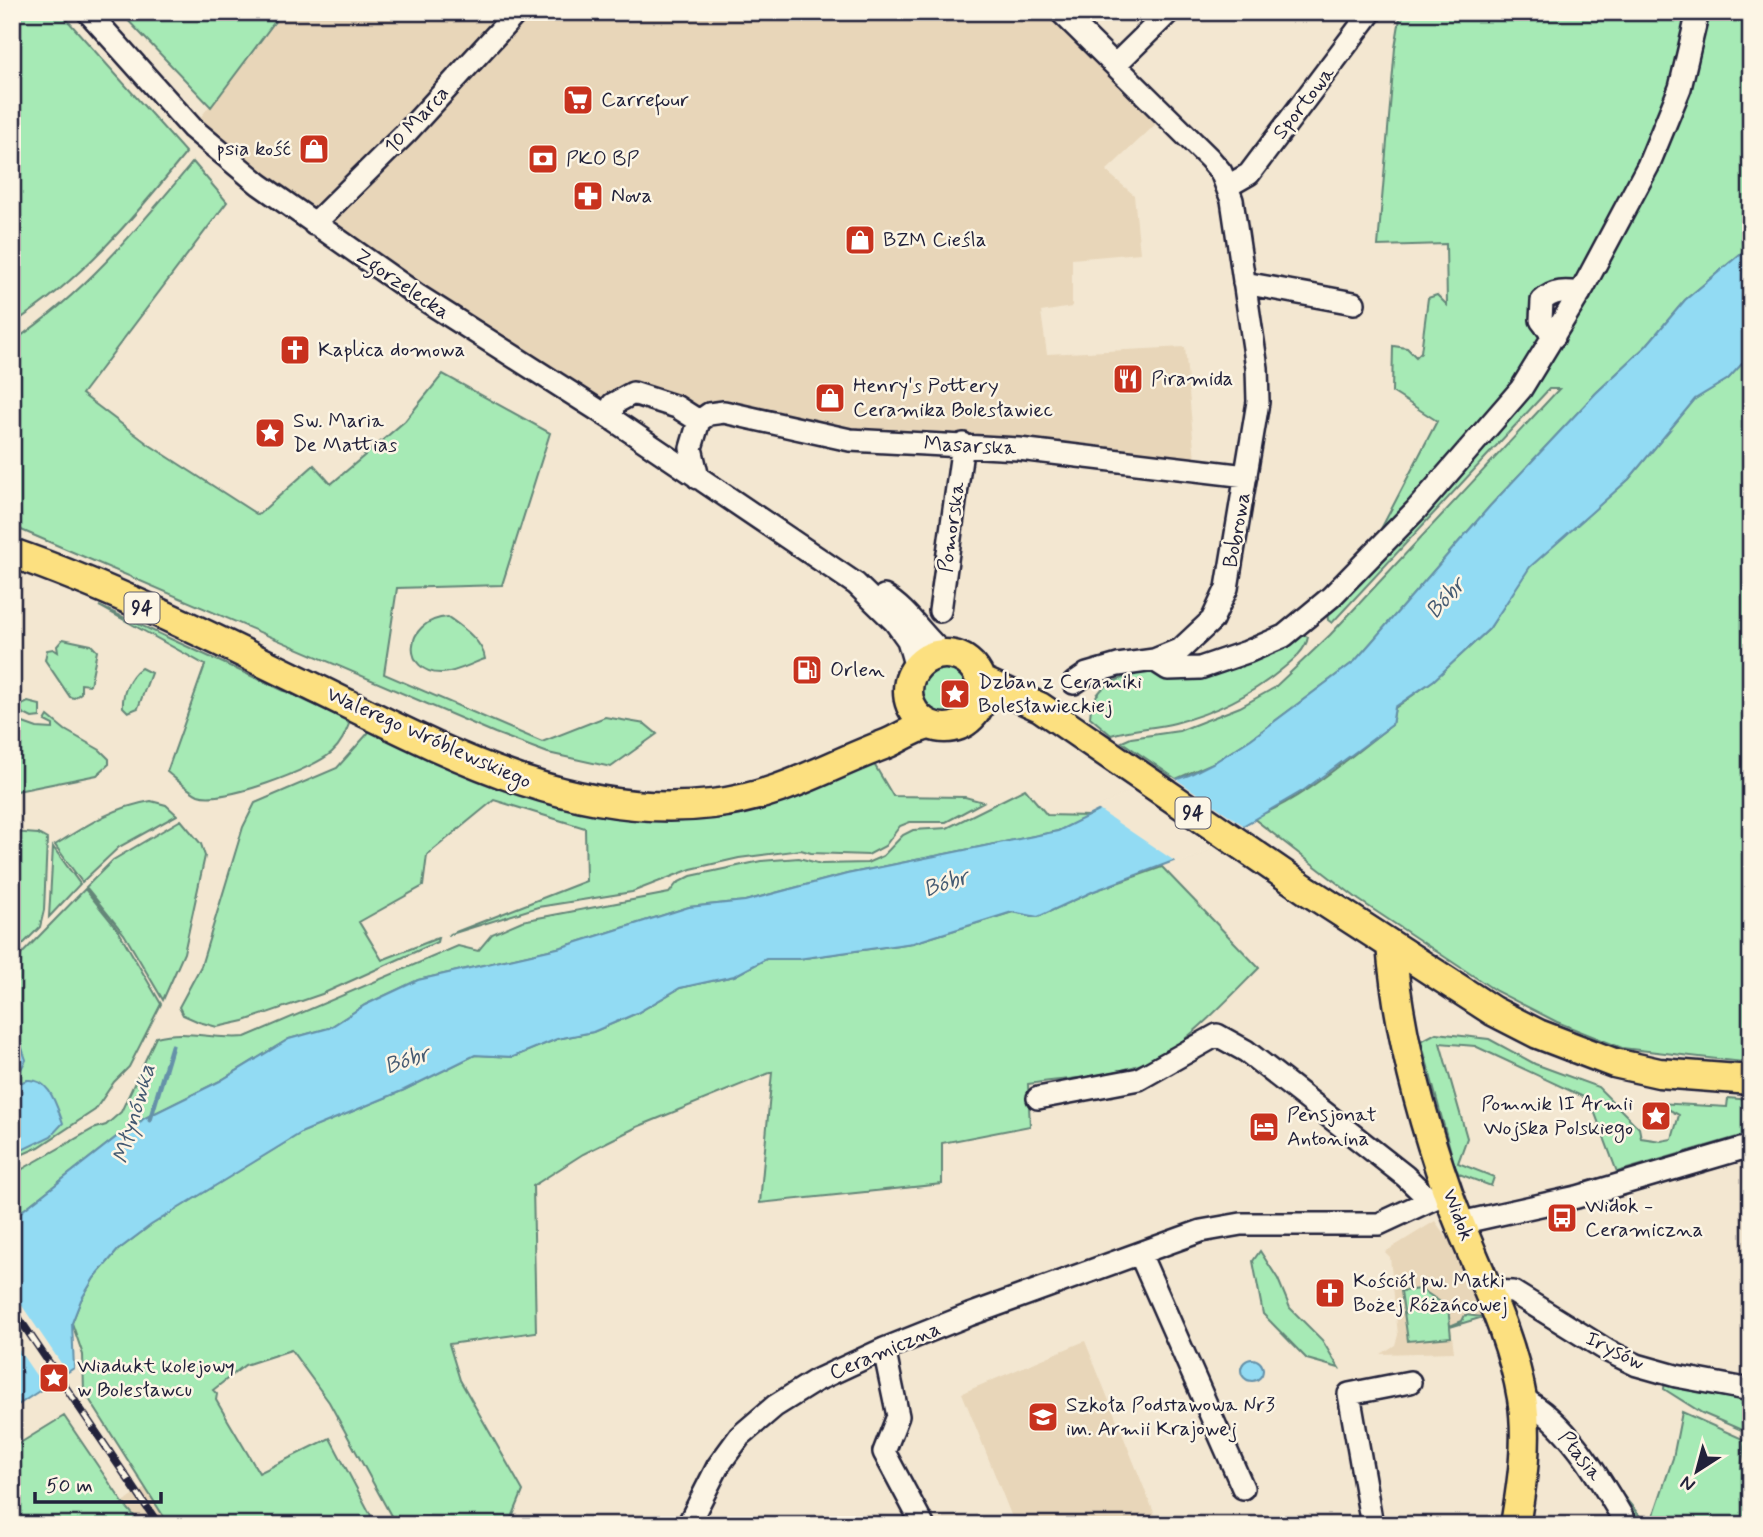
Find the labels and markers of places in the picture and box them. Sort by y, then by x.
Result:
supermarket icon: Carrefour [561,83,595,117]
place label: Carrefour [601,86,689,116]
shop icon: psia kość [297,132,331,166]
place label: psia kość [216,135,291,163]
bank icon: PKO BP [526,142,560,176]
place label: PKO BP [566,145,639,173]
pharmacy icon: Nova [571,179,605,213]
place label: Nova [611,182,652,210]
shop icon: BZM Cieśla [843,223,877,257]
place label: BZM Cieśla [883,226,987,254]
church icon: Kaplica domowa [278,333,312,367]
place label: Kaplica domowa [318,336,465,364]
restaurant icon: Piramida [1111,362,1145,396]
place label: Piramida [1151,365,1233,393]
place label: Henry's Pottery Ceramika Bolesławiec [853,372,1053,424]
shop icon: Henry's Pottery Ceramika Bolesławiec [813,381,847,415]
place label: Sw. Maria De Mattias [293,407,397,459]
place icon: Sw. Maria De Mattias [253,416,287,450]
fuel station icon: Orlen [790,653,824,687]
place label: Orlen [830,656,885,684]
place label: Dzban z Ceramiki Bolesławieckiej [978,668,1142,720]
place icon: Dzban z Ceramiki Bolesławieckiej [938,677,972,711]
place label: Pomnik II Armii Wojska Polskiego [1481,1090,1633,1143]
place icon: Pomnik II Armii Wojska Polskiego [1639,1099,1673,1133]
place label: Pensjonat Antonina [1287,1101,1377,1153]
hotel icon: Pensjonat Antonina [1247,1110,1281,1144]
place label: Widok - Ceramiczna [1585,1192,1703,1244]
bus stop icon: Widok - Ceramiczna [1545,1201,1579,1235]
place label: Kościół pw. Matki Bożej Różańcowej [1353,1267,1507,1319]
church icon: Kościół pw. Matki Bożej Różańcowej [1313,1276,1347,1310]
place label: Wiadukt kolejowy w Bolesławcu [77,1352,235,1404]
place icon: Wiadukt kolejowy w Bolesławcu [37,1361,71,1395]
place label: Szkoła Podstawowa Nr3 im. Armii Krajowej [1066,1391,1275,1443]
school or university icon: Szkoła Podstawowa Nr3 im. Armii Krajowej [1026,1400,1060,1434]

